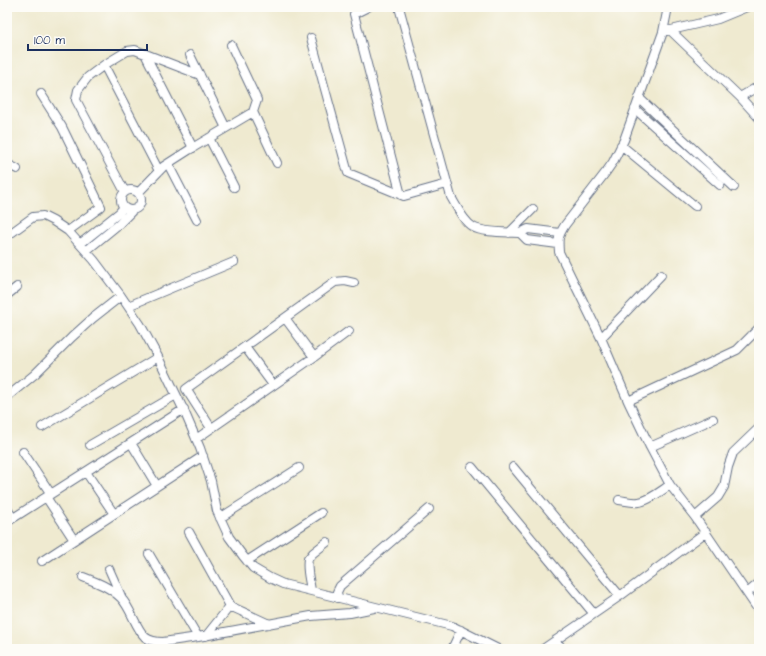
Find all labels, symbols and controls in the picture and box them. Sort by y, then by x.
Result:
scale bar [28,26,147,52]
text: 100 m [34,32,65,49]

